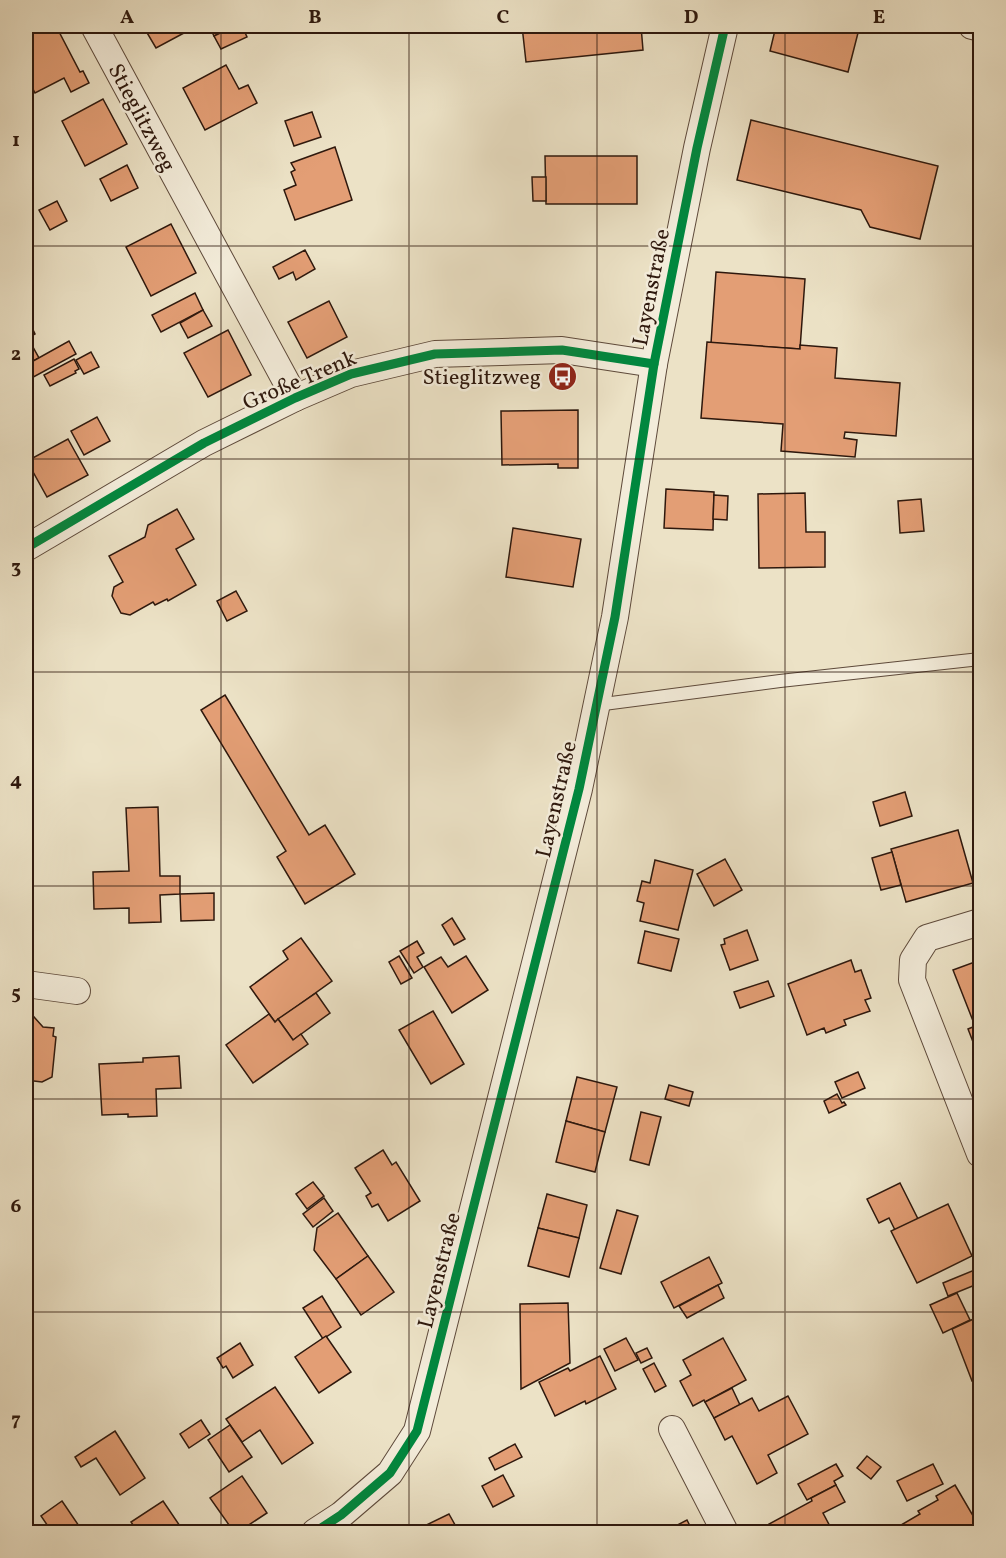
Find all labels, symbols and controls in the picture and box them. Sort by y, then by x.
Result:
text: A [120,4,134,32]
text: B [308,4,322,32]
text: C [497,4,510,32]
text: D [684,4,698,32]
text: E [873,4,885,32]
street label: Stieglitzweg [99,59,182,178]
text: 1 [12,127,20,155]
street label: Layenstraße [626,226,679,349]
text: 2 [11,341,21,369]
street label: Große Trenk [238,343,362,419]
bus stop icon: Stieglitzweg [546,360,578,392]
place label: Stieglitzweg [422,363,541,394]
text: 3 [11,554,21,582]
street label: Layenstraße [529,738,586,861]
text: 4 [10,767,22,795]
text: 5 [11,980,21,1008]
text: 6 [11,1193,22,1221]
street label: Layenstraße [411,1209,470,1332]
text: 7 [11,1406,21,1434]

